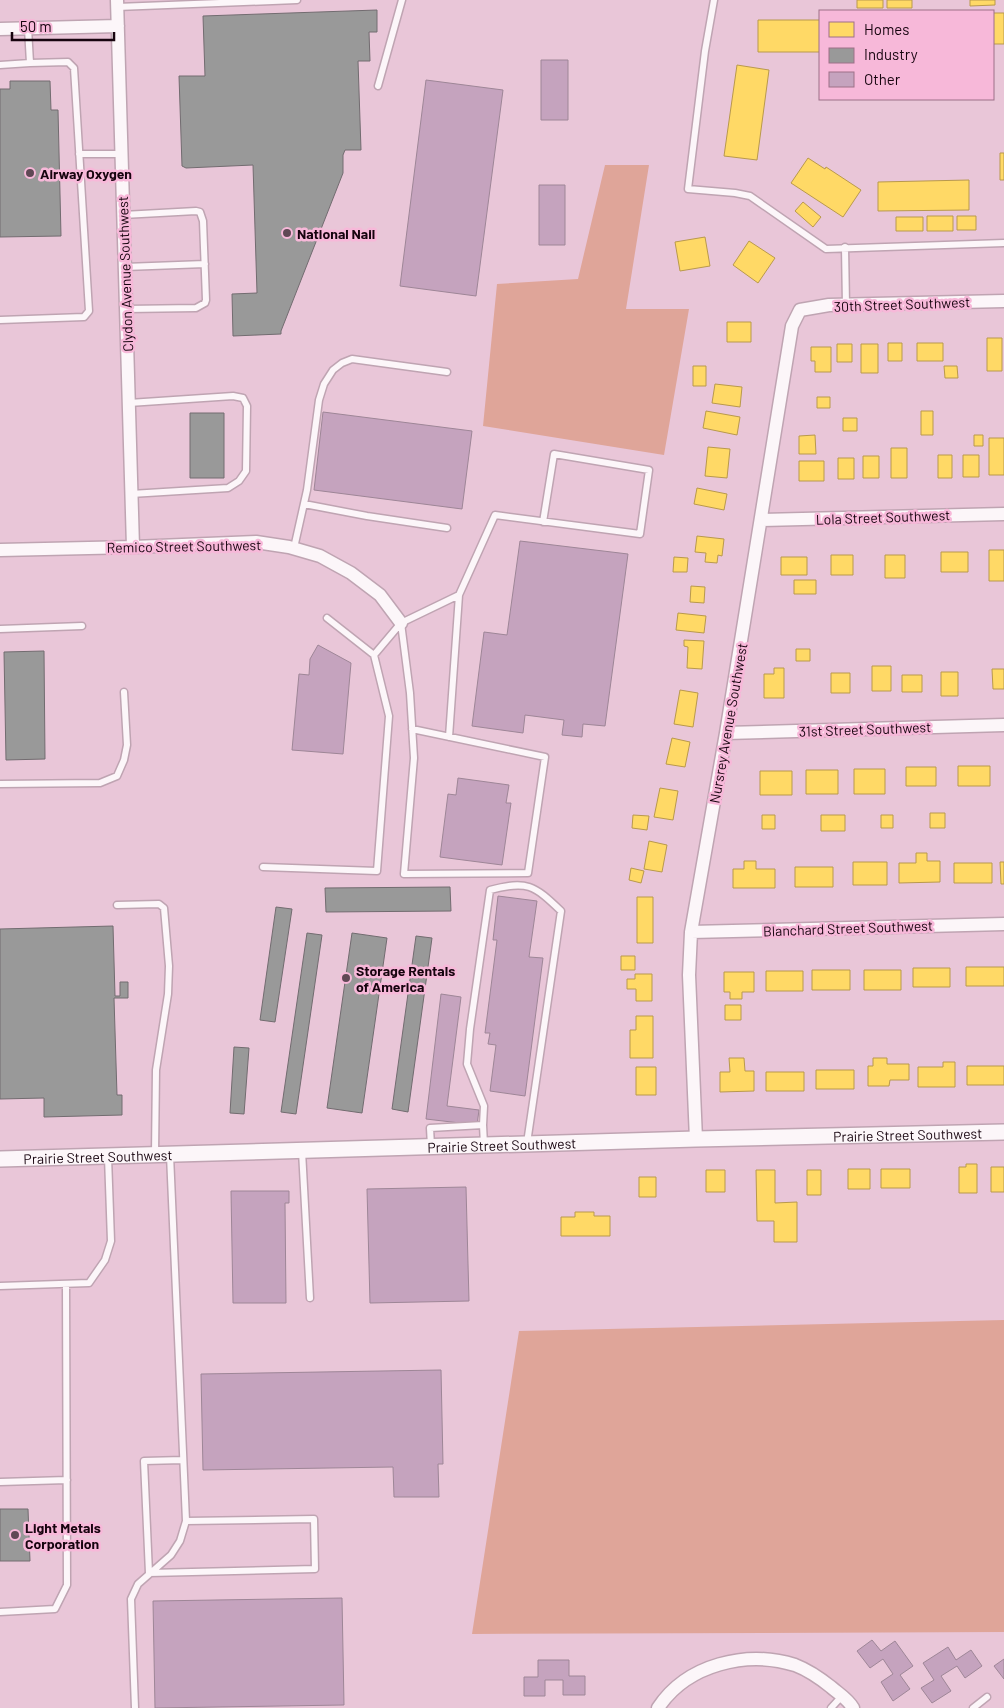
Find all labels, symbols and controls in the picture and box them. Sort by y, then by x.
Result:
scale bar [12,10,115,42]
legend [819,10,994,100]
text: 50 m [20,17,52,35]
text: Homes [864,20,909,38]
text: Industry [864,45,918,63]
text: Other [864,70,901,88]
place label: Airway Oxygen [40,165,132,182]
marker: Airway Oxygen [24,167,36,179]
street label: Clydon Avenue Southwest [114,196,136,352]
place label: National Nail [297,225,375,242]
marker: National Nail [281,227,293,239]
street label: 30th Street Southwest [834,293,970,315]
street label: Lola Street Southwest [815,506,951,528]
street label: Remico Street Southwest [107,536,261,556]
street label: Nursrey Avenue Southwest [706,642,750,804]
street label: 31st Street Southwest [799,718,931,740]
street label: Blanchard Street Southwest [763,917,933,939]
place label: Storage Rentals of America [356,962,455,995]
marker: Storage Rentals of America [340,972,352,984]
street label: Prairie Street Southwest [833,1124,982,1144]
street label: Prairie Street Southwest [427,1134,577,1155]
street label: Prairie Street Southwest [23,1146,173,1167]
place label: Light Metals Corporation [25,1519,101,1552]
marker: Light Metals Corporation [9,1529,21,1541]

